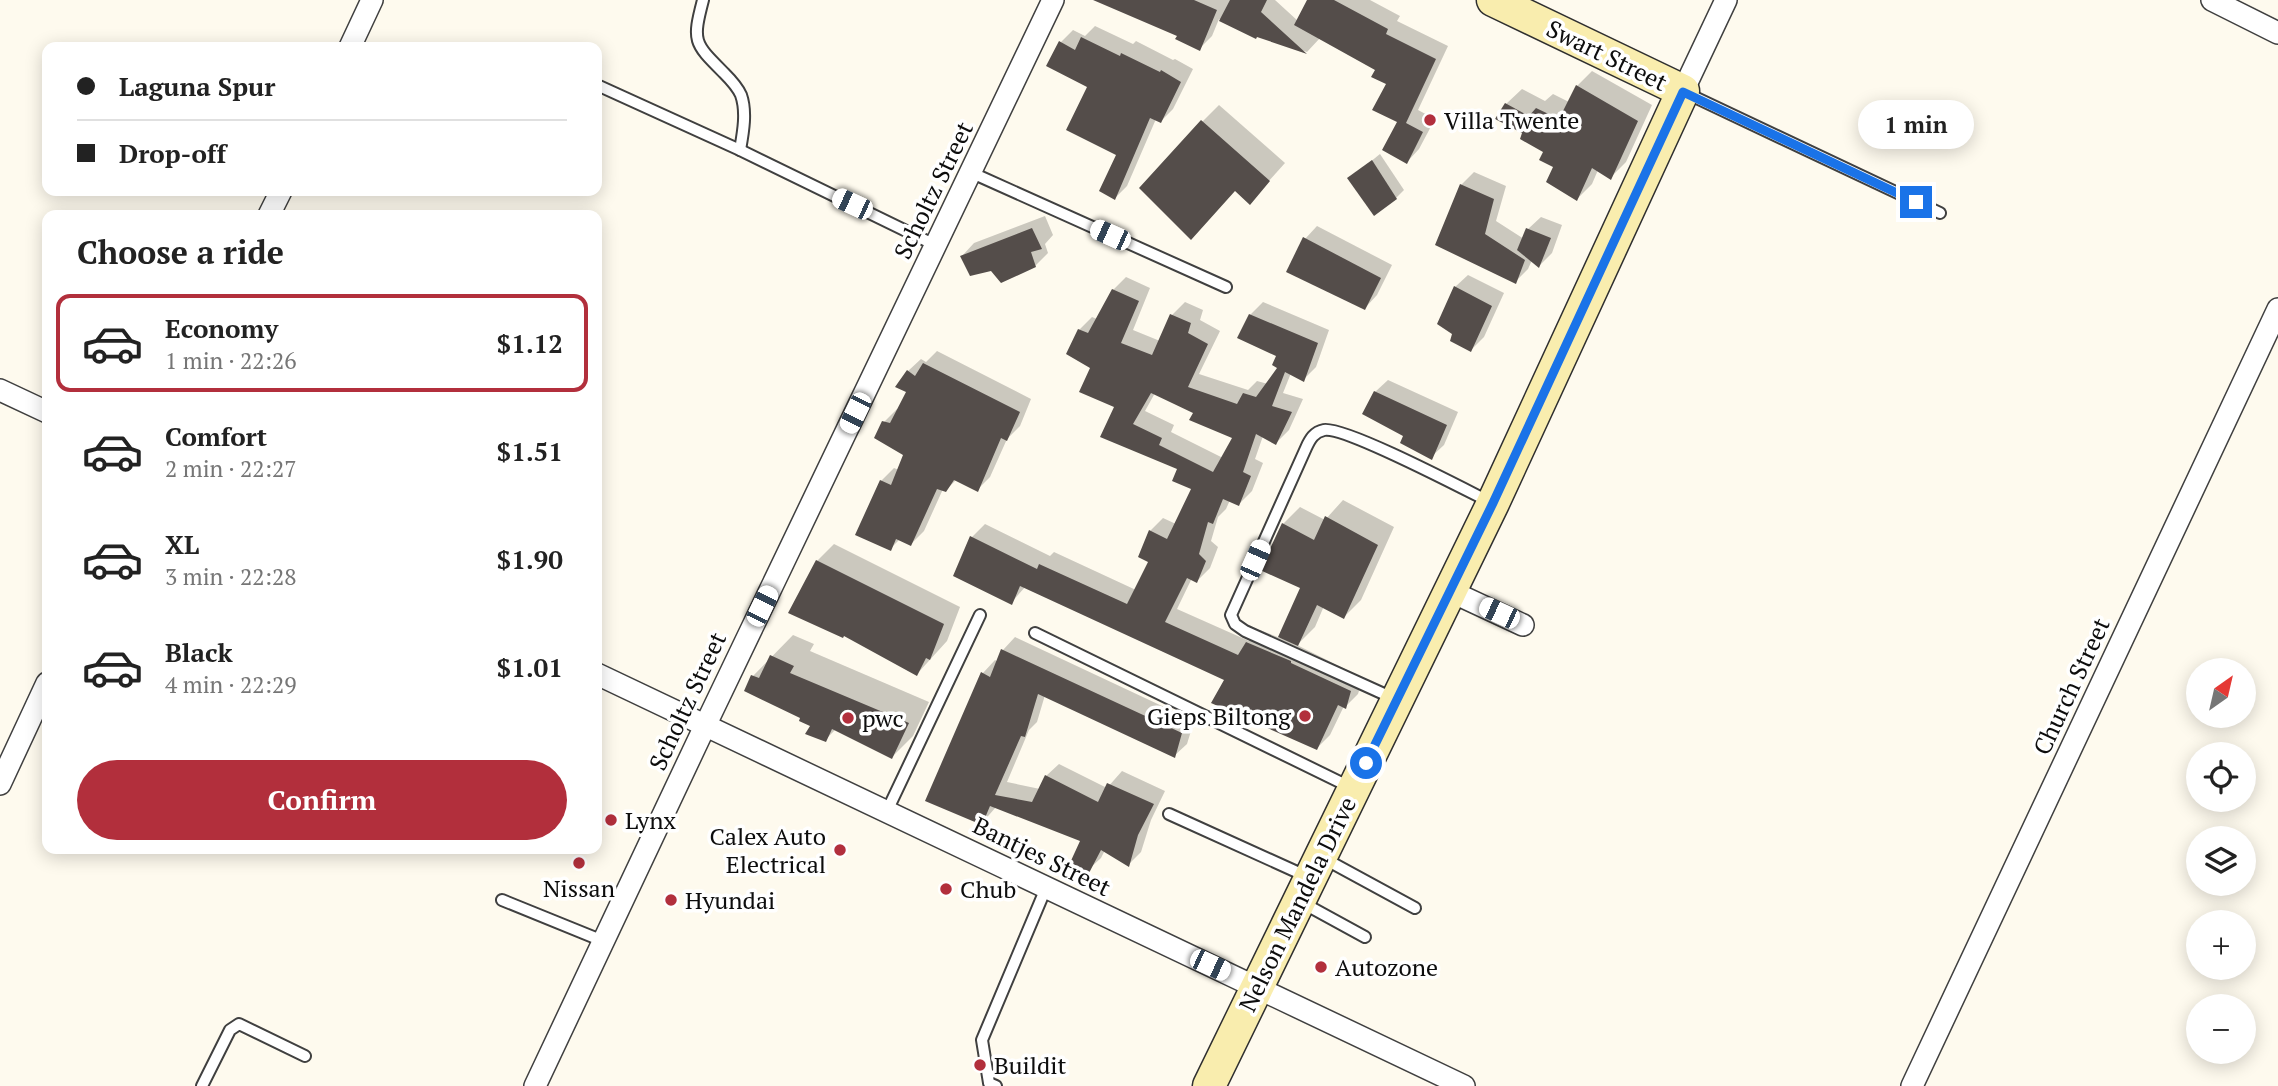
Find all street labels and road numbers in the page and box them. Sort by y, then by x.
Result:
street label: Swart Street [1541,12,1673,98]
street label: Scholtz Street [886,116,980,264]
street label: Church Street [2025,612,2117,760]
street label: Scholtz Street [641,627,733,775]
street label: Nelson Mandela Drive [1231,791,1363,1017]
street label: Bantjes Street [968,809,1116,903]

